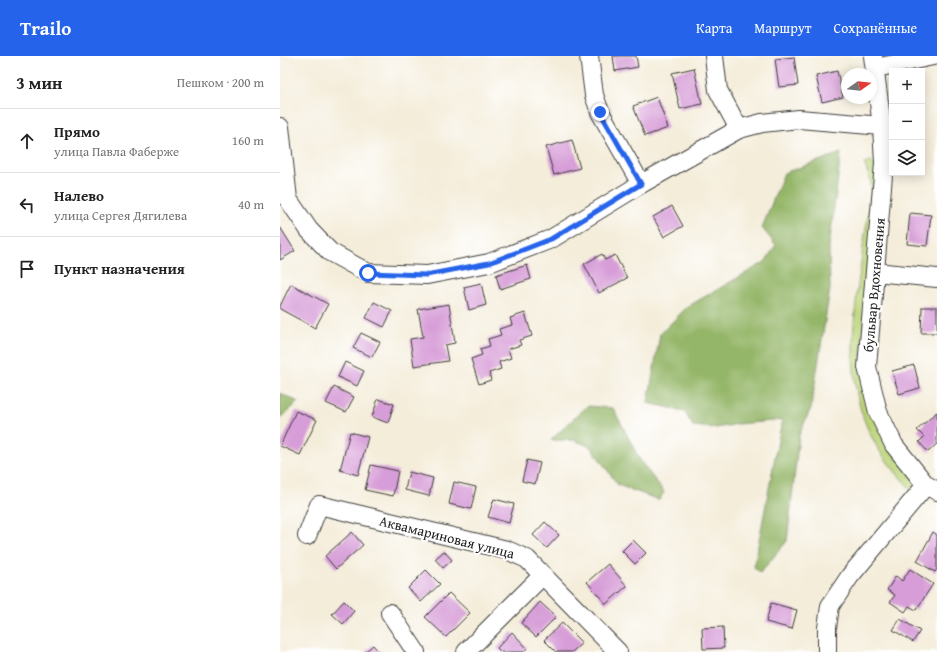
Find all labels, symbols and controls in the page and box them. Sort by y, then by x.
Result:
text: Trailo [20,14,71,42]
text: Карта [696,18,732,38]
text: Маршрут [754,18,812,38]
text: Сохранённые [834,18,917,38]
north arrow [841,68,877,104]
map controls [889,68,925,176]
button: + [889,68,925,104]
text: 3 мин [16,70,62,95]
text: Пешком · 200 m [177,73,264,92]
route end [591,103,609,121]
button: − [889,104,925,140]
text: Прямо [54,121,100,142]
icon: ahead [16,130,38,152]
text: 160 m [232,131,264,150]
button: layers [889,140,925,176]
text: улица Павла Фаберже [54,142,179,161]
text: Налево [54,185,104,206]
icon: left [16,194,38,216]
text: 40 m [238,195,264,214]
text: улица Сергея Дягилева [54,206,187,225]
street label: бульвар Вдохновения [858,217,890,353]
icon: arrive [16,258,38,280]
text: Пункт назначения [54,258,185,279]
route start [359,264,377,282]
street label: Аквамариновая улица [377,511,517,564]

